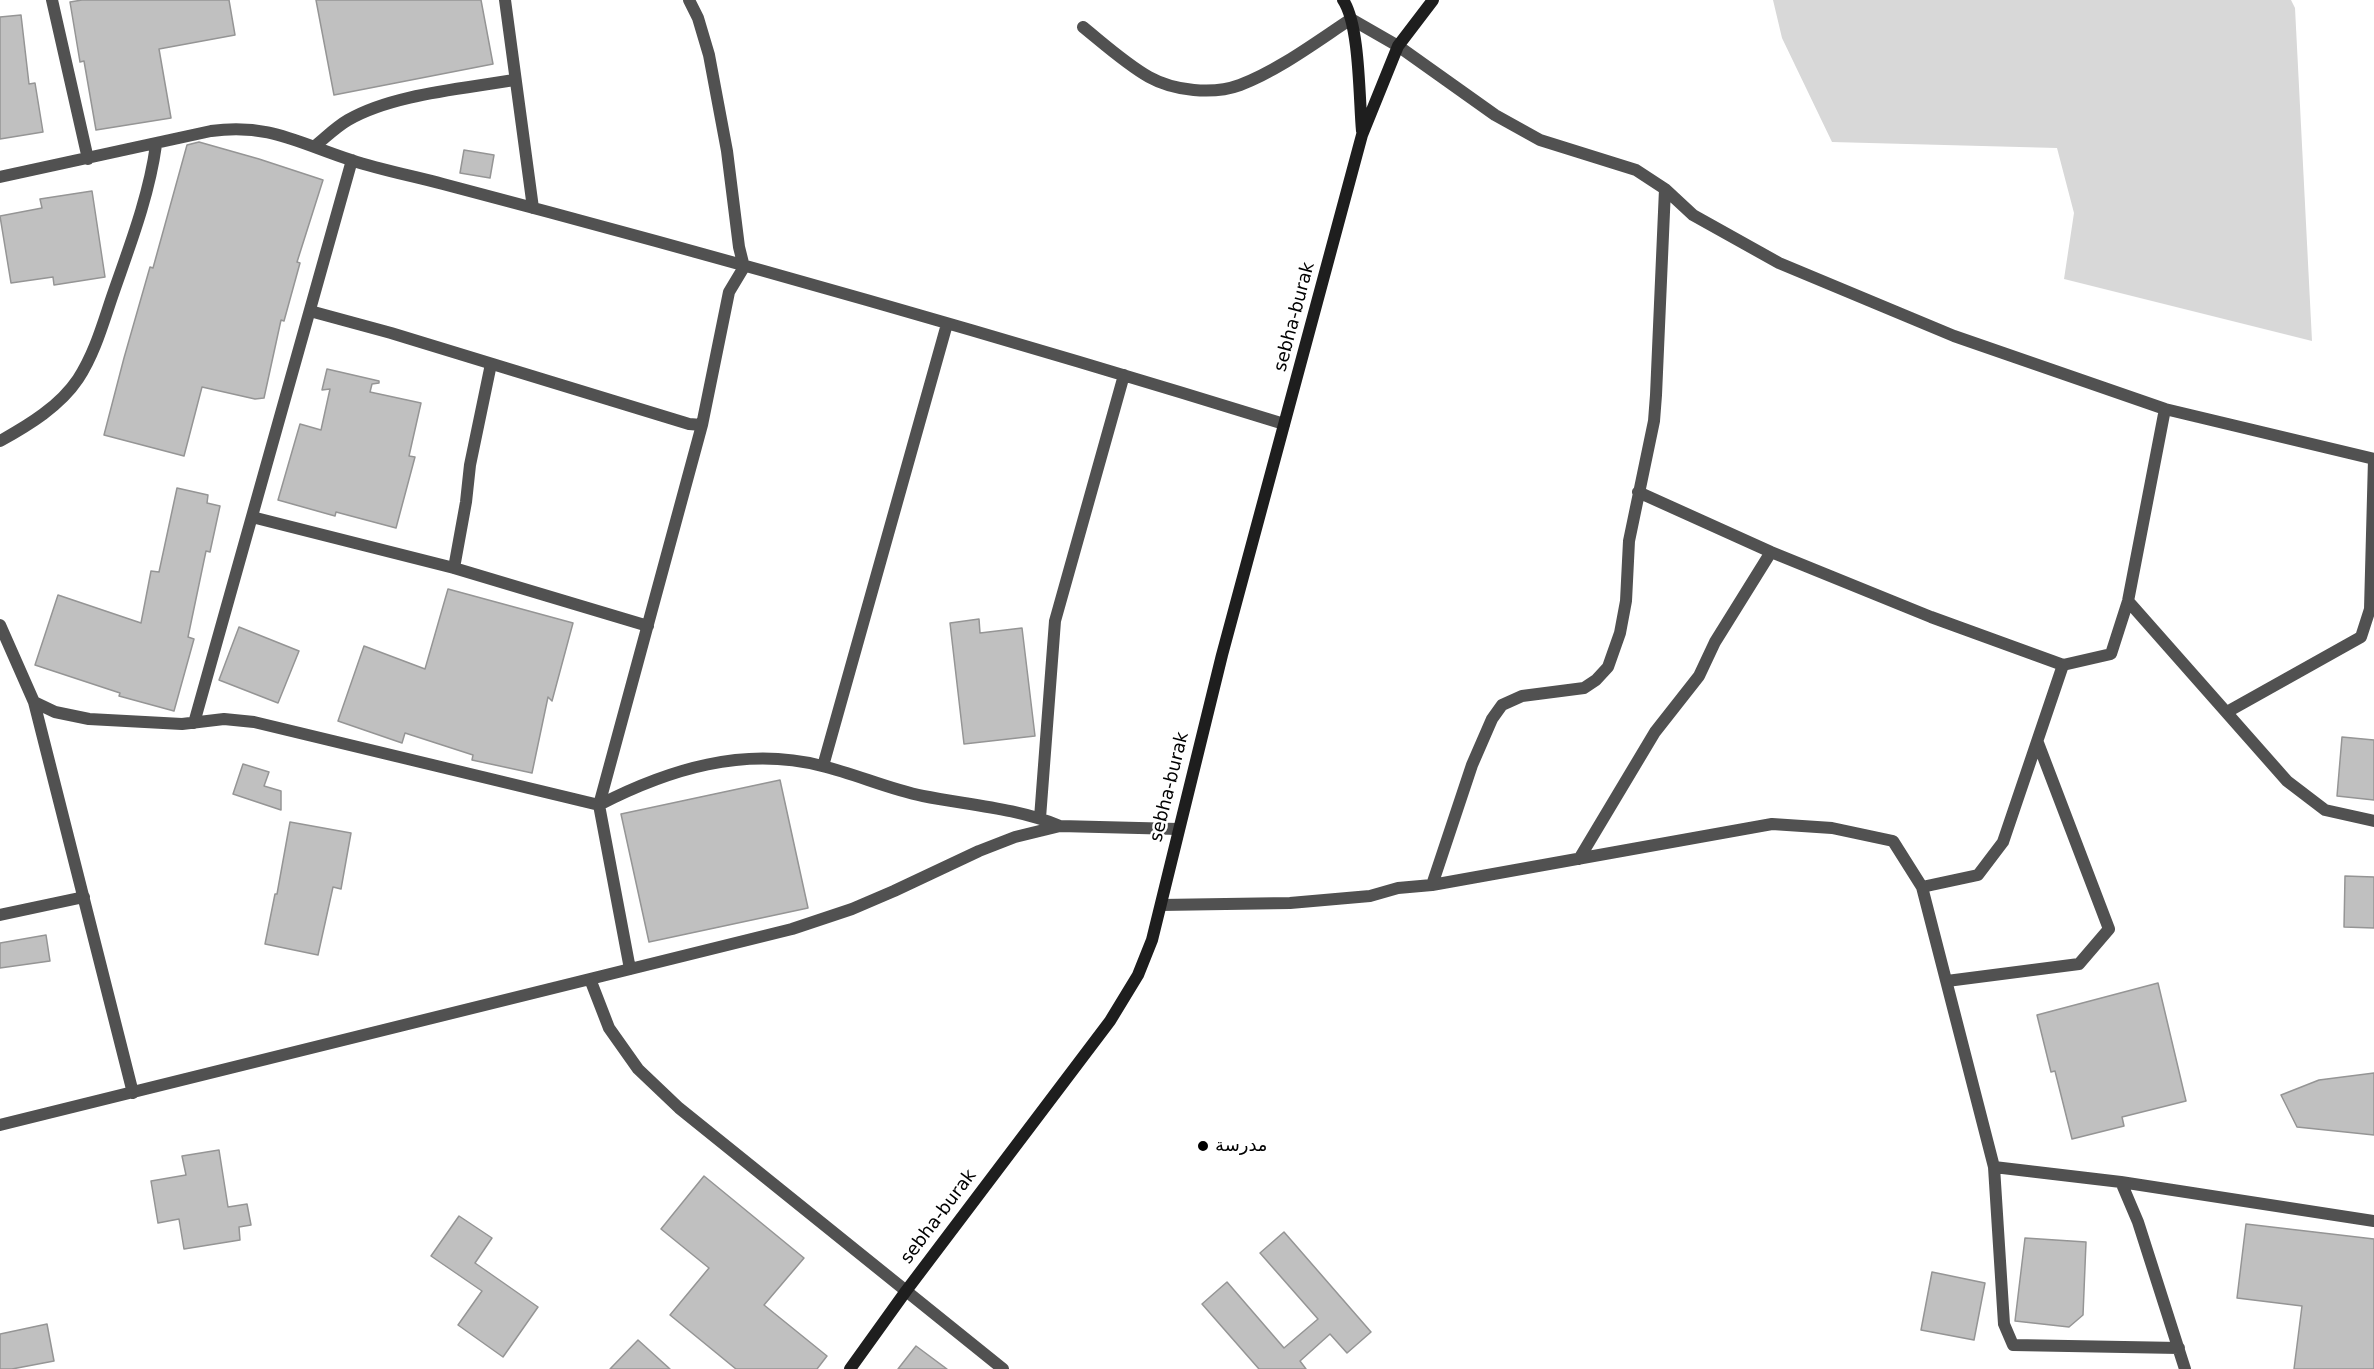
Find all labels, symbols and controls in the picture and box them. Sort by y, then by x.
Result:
street label: sebha-burak [1270,260,1320,374]
street label: sebha-burak [1146,730,1194,844]
place label: مدرسة [1215,1135,1268,1157]
marker: مدرسة [1196,1139,1210,1153]
street label: sebha-burak [897,1166,981,1268]

